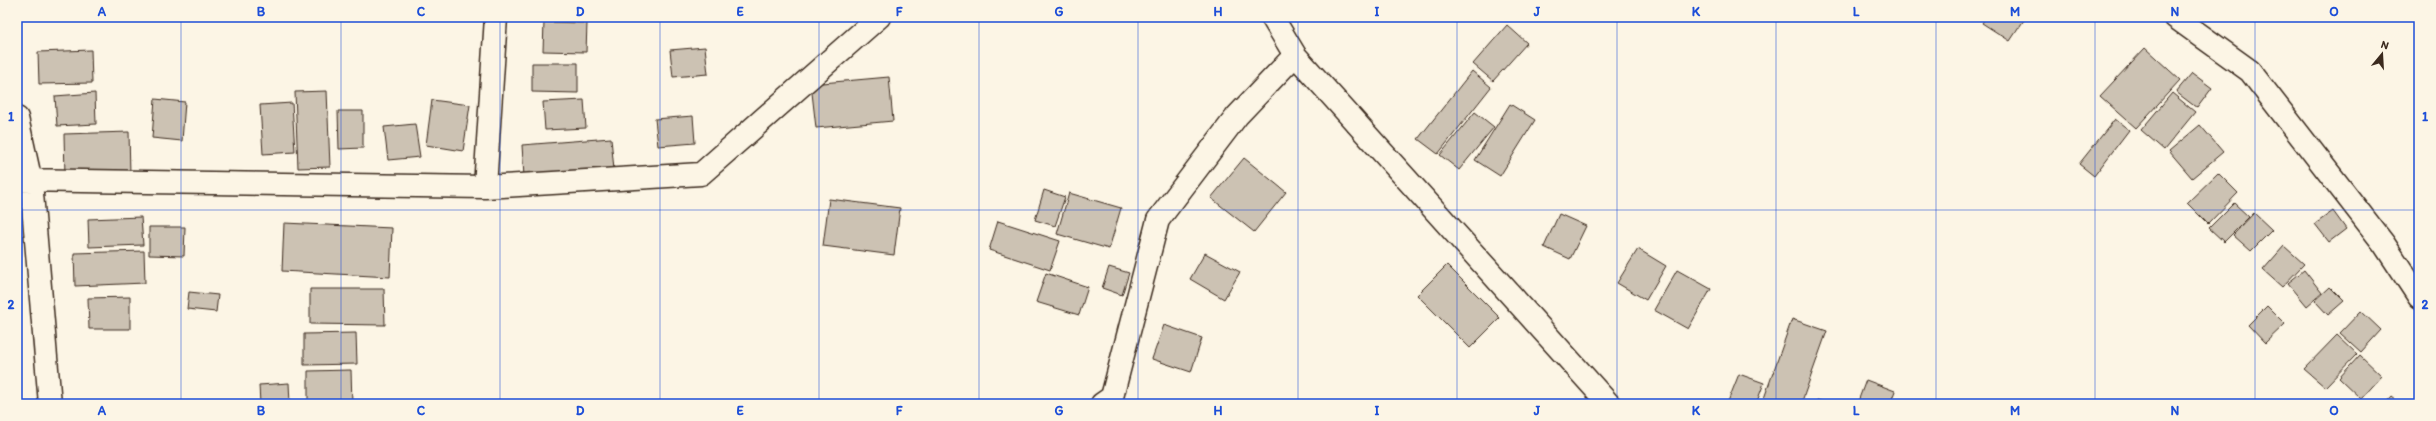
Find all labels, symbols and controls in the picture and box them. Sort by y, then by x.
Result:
text: A [97,4,107,19]
text: B [257,4,266,19]
text: C [417,4,426,19]
text: D [576,4,585,19]
text: E [736,4,744,19]
text: F [896,4,903,19]
text: G [1055,4,1064,19]
text: H [1214,4,1223,19]
text: I [1375,4,1380,19]
text: J [1533,4,1541,19]
text: K [1692,4,1701,19]
text: L [1853,4,1860,19]
text: M [2010,4,2020,19]
text: N [2171,4,2180,19]
text: O [2329,4,2339,19]
north arrow [2362,34,2402,74]
text: N [2379,38,2390,52]
text: 1 [8,109,14,124]
text: 1 [2422,109,2428,124]
text: 2 [8,297,15,312]
text: 2 [2422,297,2429,312]
text: A [97,403,107,418]
text: B [257,403,266,418]
text: C [417,403,426,418]
text: D [576,403,585,418]
text: E [736,403,744,418]
text: F [896,403,903,418]
text: G [1055,403,1064,418]
text: H [1214,403,1223,418]
text: I [1375,403,1380,418]
text: J [1533,403,1541,418]
text: K [1692,403,1701,418]
text: L [1853,403,1860,418]
text: M [2010,403,2020,418]
text: N [2171,403,2180,418]
text: O [2329,403,2339,418]

